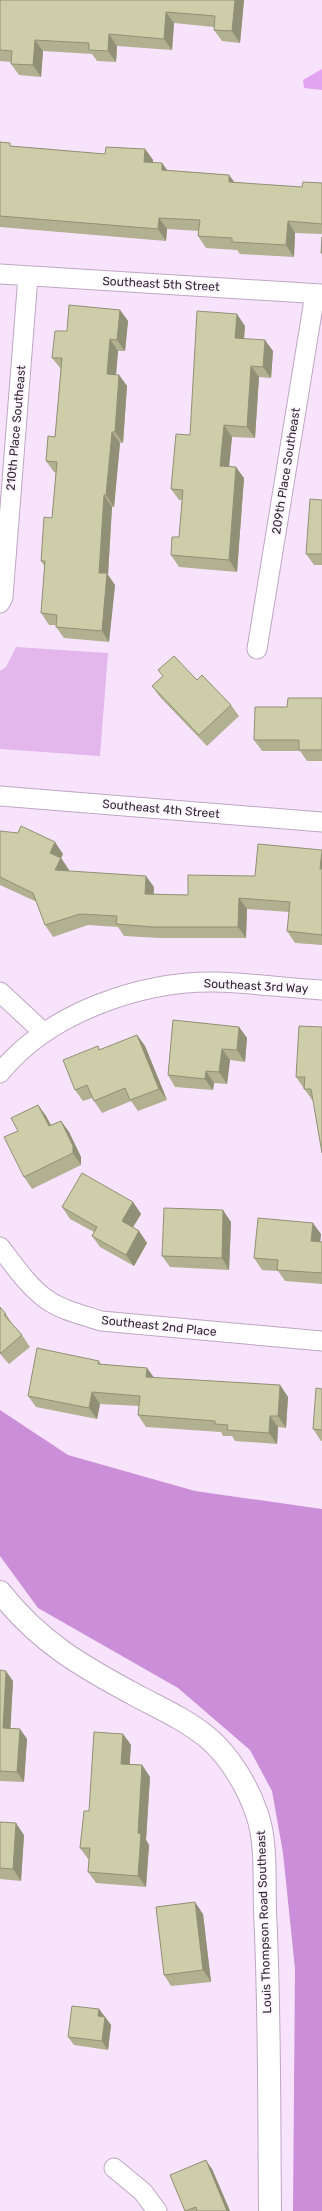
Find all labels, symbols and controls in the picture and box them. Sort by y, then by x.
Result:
street label: Southeast 5th Street [102,274,220,294]
street label: 210th Place Southeast [4,364,28,491]
street label: 209th Place Southeast [269,406,303,535]
street label: Southeast 4th Street [102,797,221,821]
street label: Southeast 3rd Way [203,976,309,996]
street label: Southeast 2nd Place [101,1313,218,1339]
street label: Louis Thompson Road Southeast [254,1830,274,2014]

